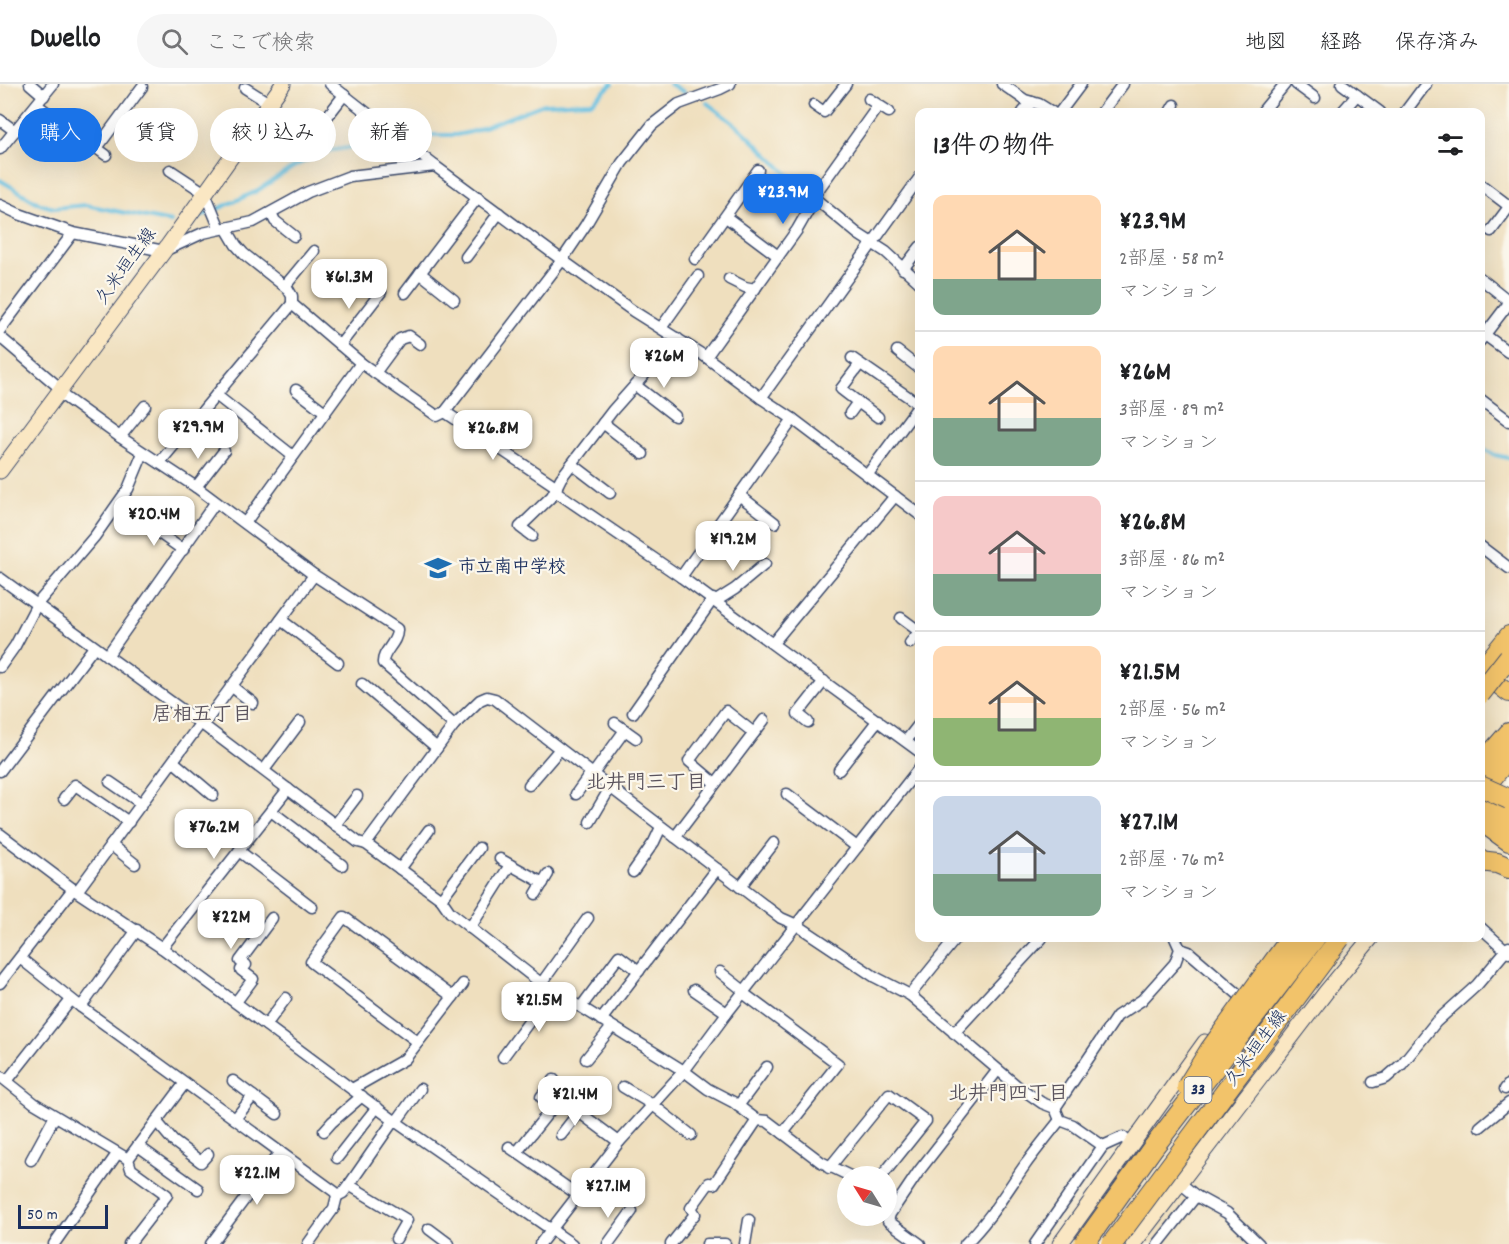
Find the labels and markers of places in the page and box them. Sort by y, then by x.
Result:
pin: ¥23.9M [734,174,832,225]
pin: ¥61.3M [300,259,398,310]
pin: ¥26M [628,338,700,389]
pin: ¥29.9M [149,409,247,460]
pin: ¥26.8M [444,410,542,461]
pin: ¥20.4M [105,496,203,547]
pin: ¥19.2M [684,521,782,572]
school or university icon: 市立南中学校 [423,553,453,583]
place label: 市立南中学校 [458,556,566,581]
pin: ¥76.2M [165,809,263,860]
pin: ¥22M [195,899,267,950]
pin: ¥21.5M [490,982,588,1033]
pin: ¥21.4M [526,1076,624,1127]
pin: ¥22.1M [208,1155,306,1206]
pin: ¥27.1M [559,1168,657,1219]

